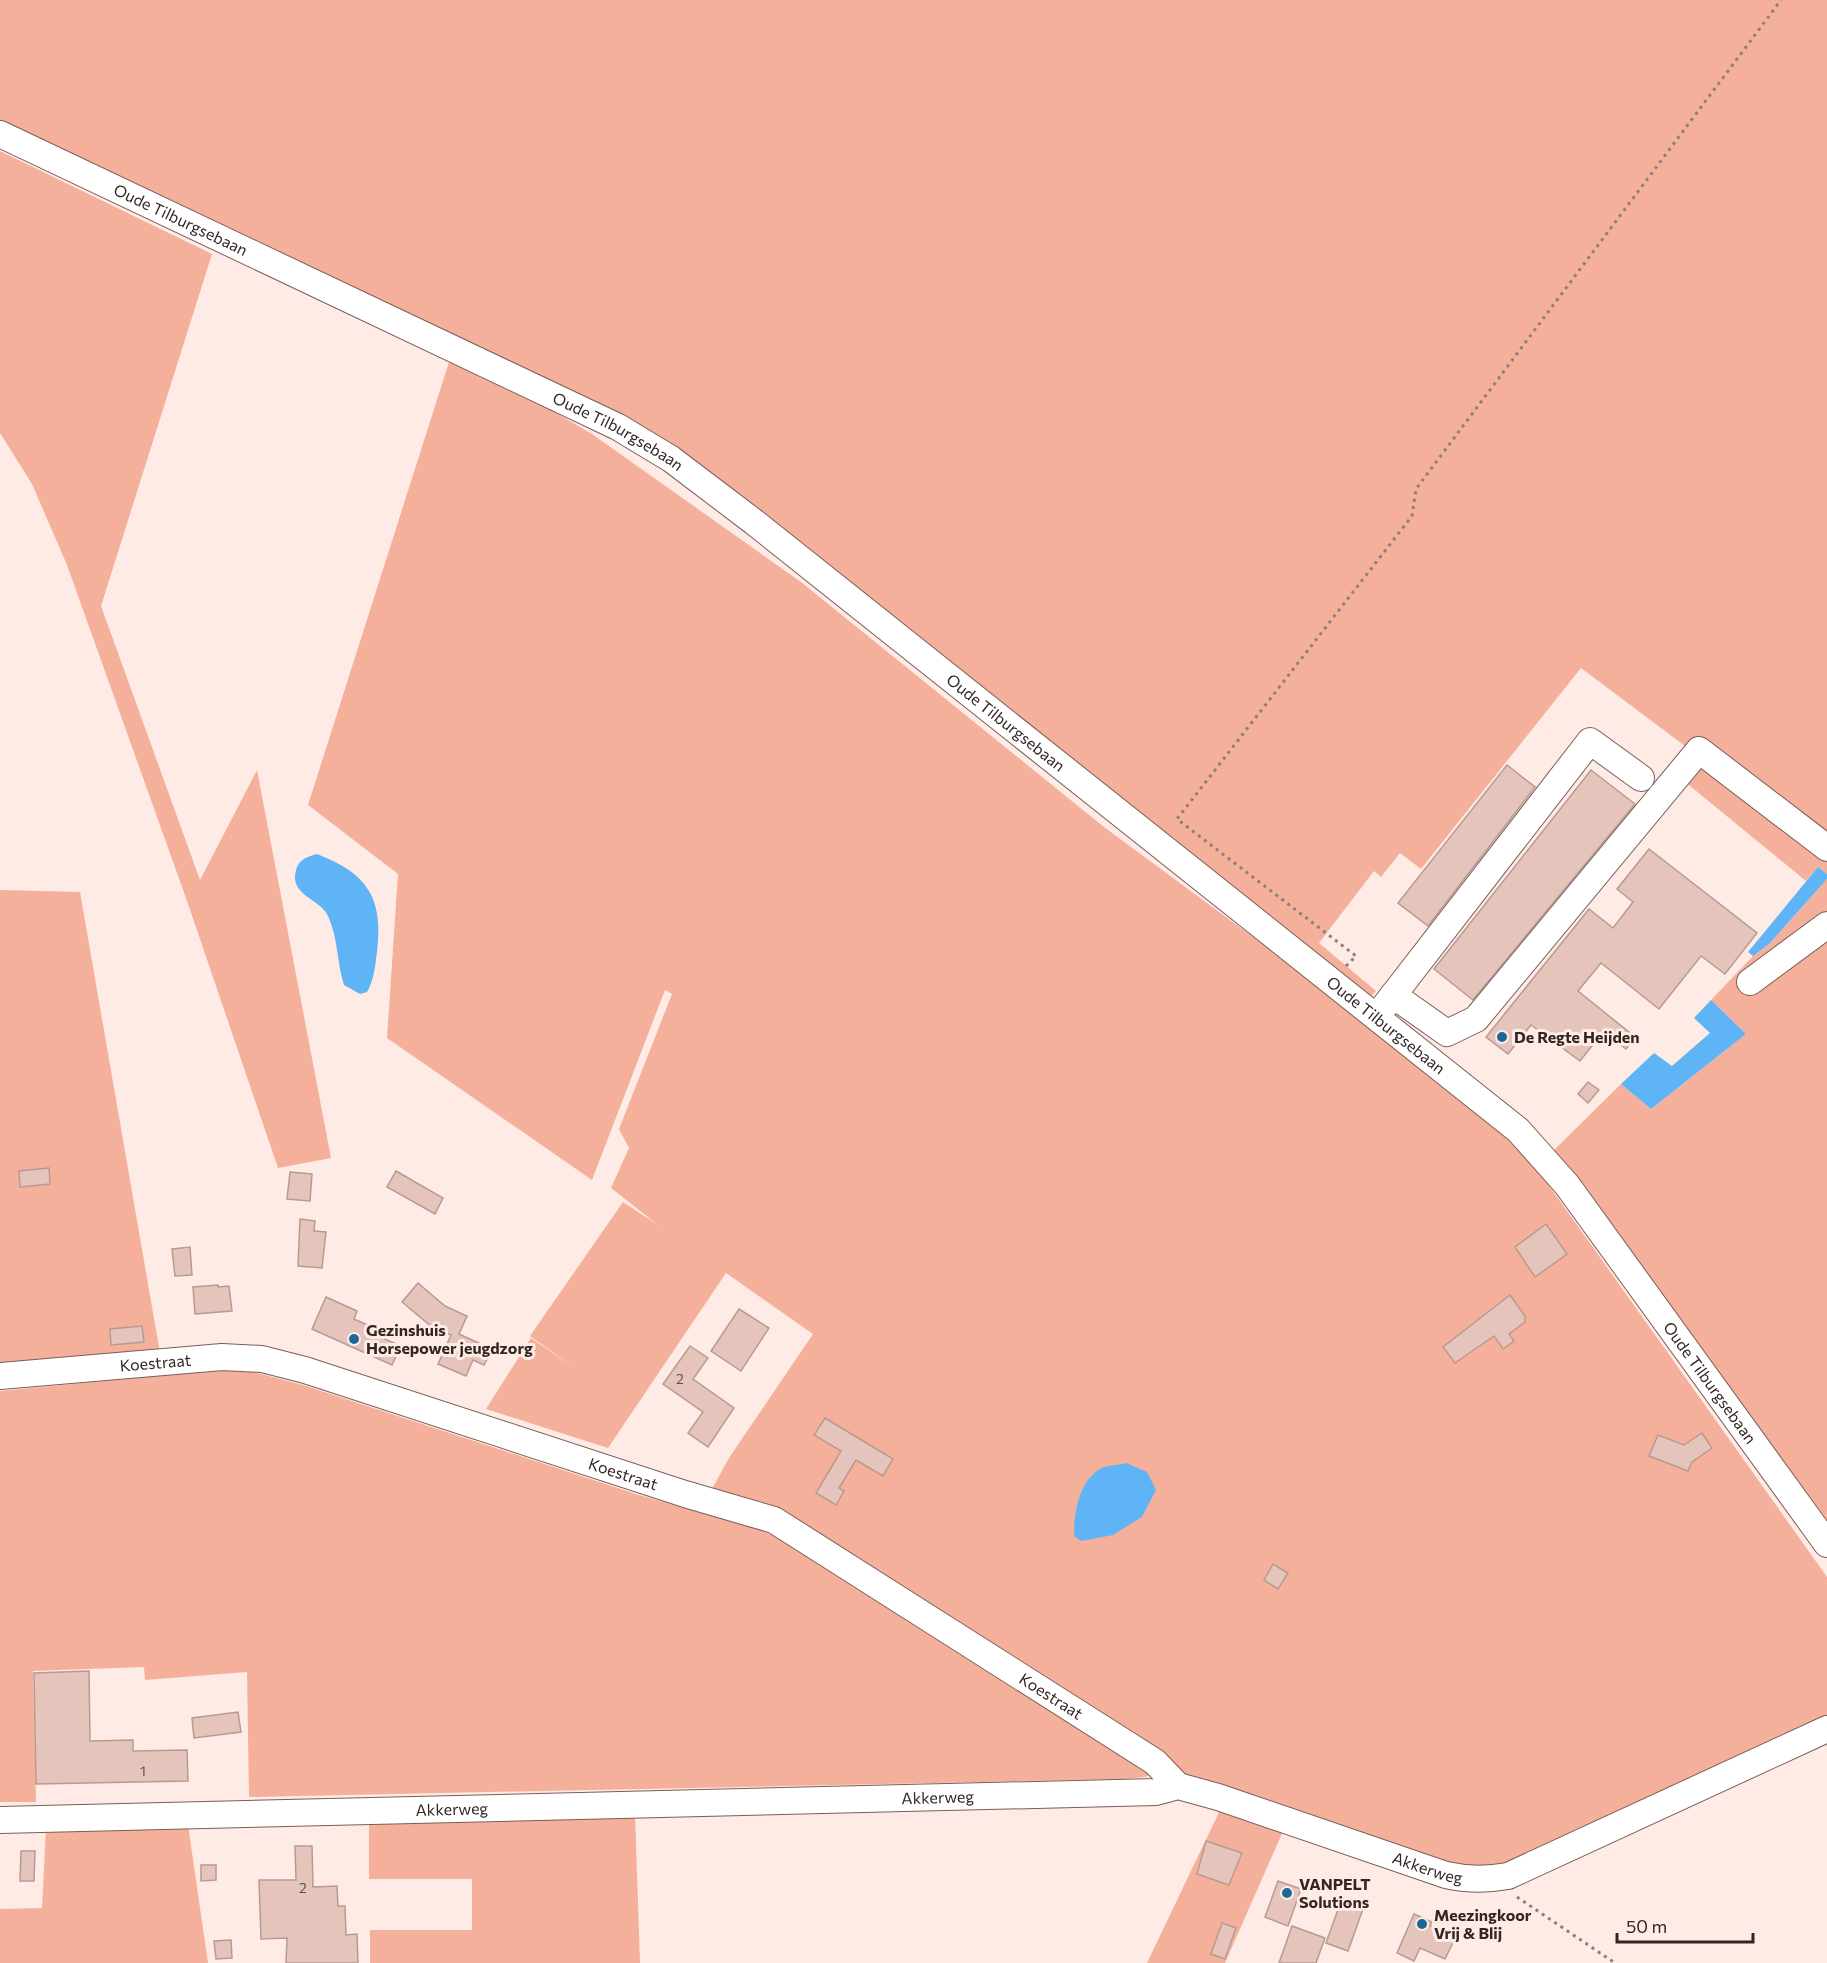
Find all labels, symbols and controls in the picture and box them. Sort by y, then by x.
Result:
street label: Oude Tilburgsebaan [111,179,251,259]
street label: Oude Tilburgsebaan [550,388,687,474]
street label: Oude Tilburgsebaan [943,669,1069,775]
street label: Oude Tilburgsebaan [1324,972,1449,1078]
place label: De Regte Heijden [1514,1027,1639,1046]
marker: De Regte Heijden [1495,1030,1509,1044]
street label: Oude Tilburgsebaan [1660,1318,1761,1447]
place label: Gezinshuis Horsepower jeugdzorg [366,1320,533,1357]
marker: Gezinshuis Horsepower jeugdzorg [347,1332,361,1346]
street label: Koestraat [119,1350,192,1375]
house number: 2 [676,1370,684,1387]
street label: Koestraat [586,1453,661,1494]
street label: Koestraat [1016,1668,1087,1723]
house number: 1 [140,1762,146,1779]
street label: Akkerweg [901,1786,975,1807]
street label: Akkerweg [415,1798,489,1819]
street label: Akkerweg [1390,1847,1464,1887]
place label: VANPELT Solutions [1299,1874,1371,1911]
house number: 2 [299,1879,307,1896]
marker: VANPELT Solutions [1280,1886,1294,1900]
place label: Meezingkoor Vrij & Blij [1434,1905,1532,1942]
scale bar [1617,1906,1754,1944]
text: 50 m [1626,1915,1667,1937]
marker: Meezingkoor Vrij & Blij [1415,1917,1429,1931]

